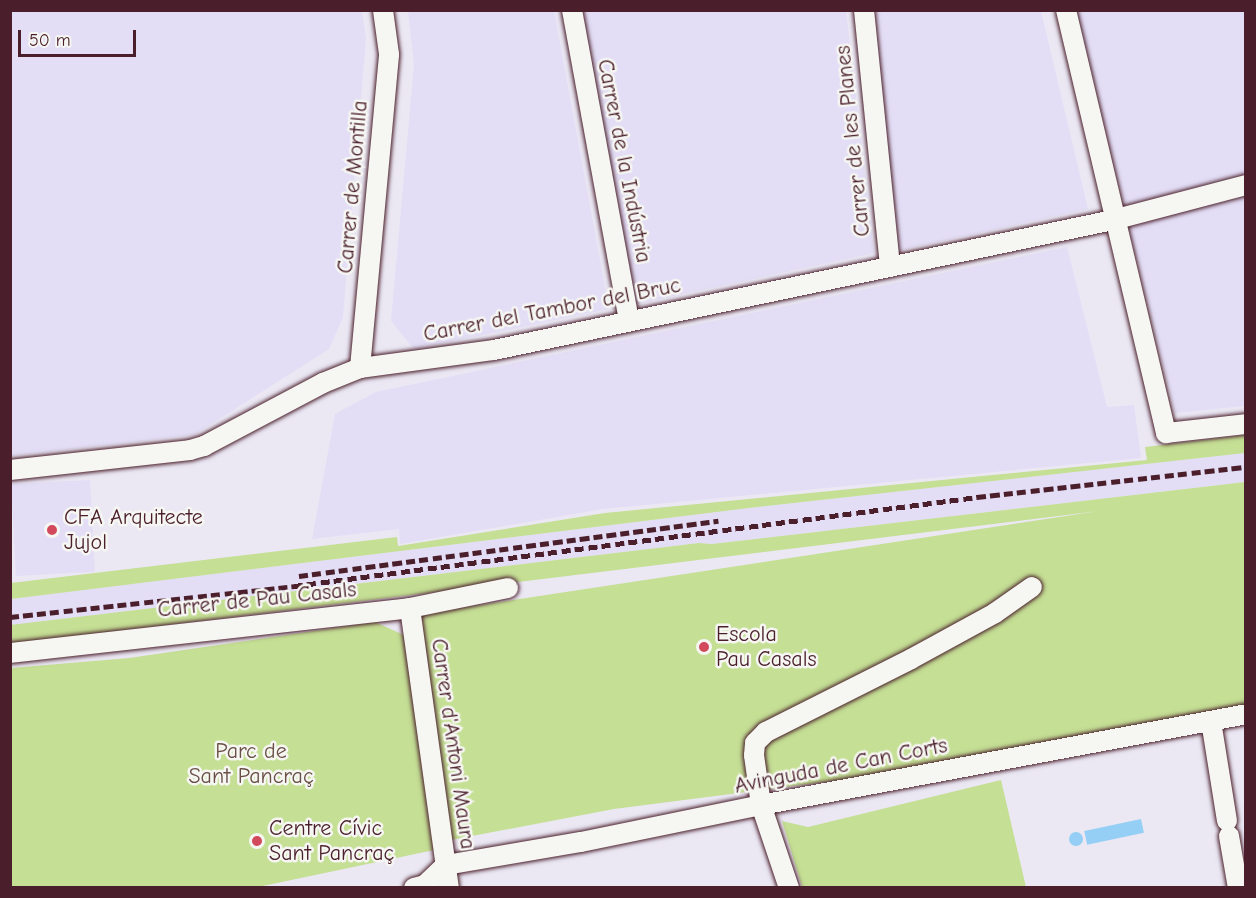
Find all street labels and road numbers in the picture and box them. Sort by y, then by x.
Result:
street label: Carrer de les Planes [830,44,876,238]
street label: Carrer de la Indústria [591,57,657,265]
street label: Carrer de Montilla [332,99,374,275]
street label: Carrer del Tambor del Bruc [421,272,683,348]
street label: Carrer de Pau Casals [156,576,358,624]
street label: Carrer d'Antoni Maura [425,637,481,851]
street label: Avinguda de Can Corts [732,732,950,800]

